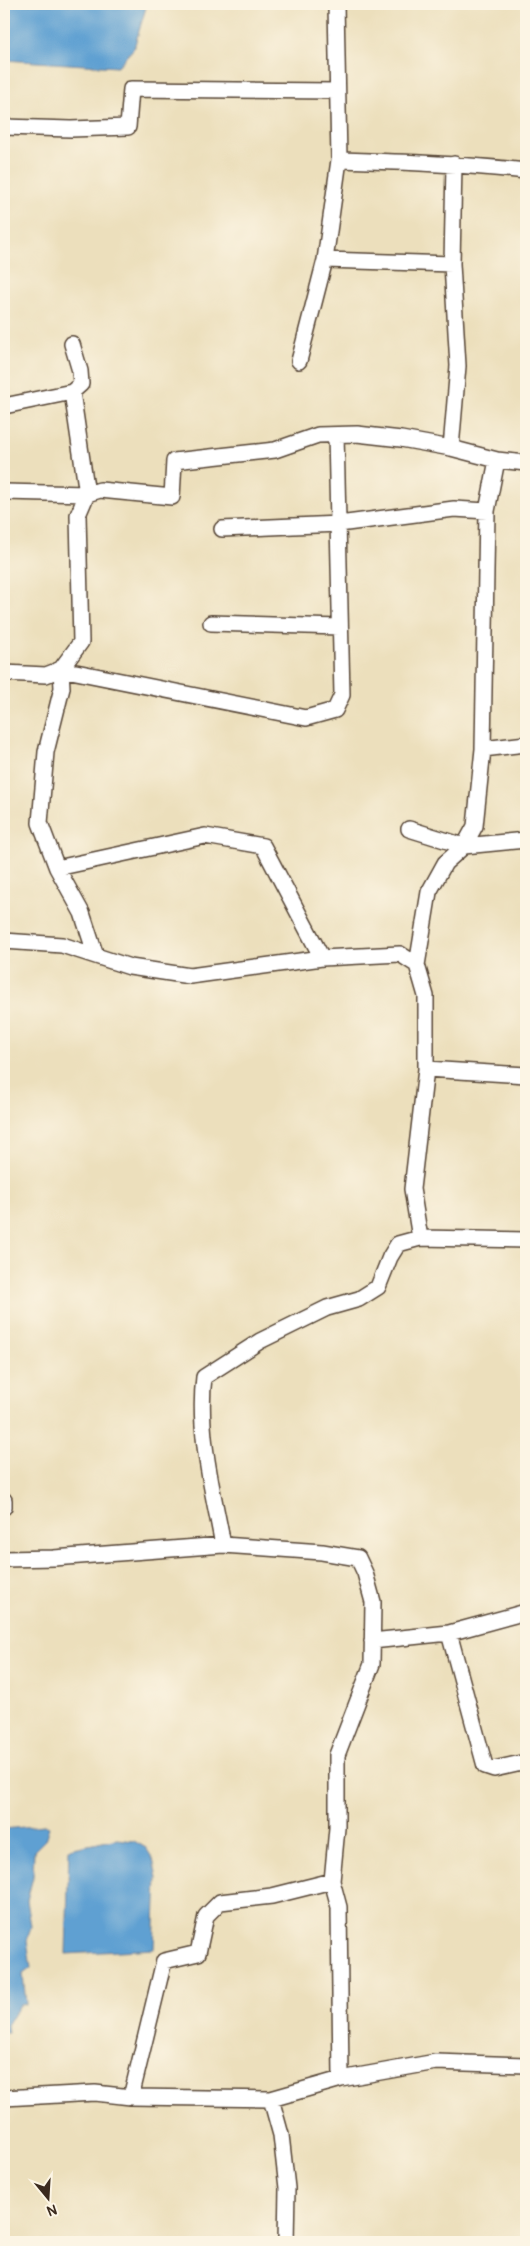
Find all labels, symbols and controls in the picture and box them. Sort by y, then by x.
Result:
north arrow [22,2174,72,2224]
text: N [45,2200,59,2219]

